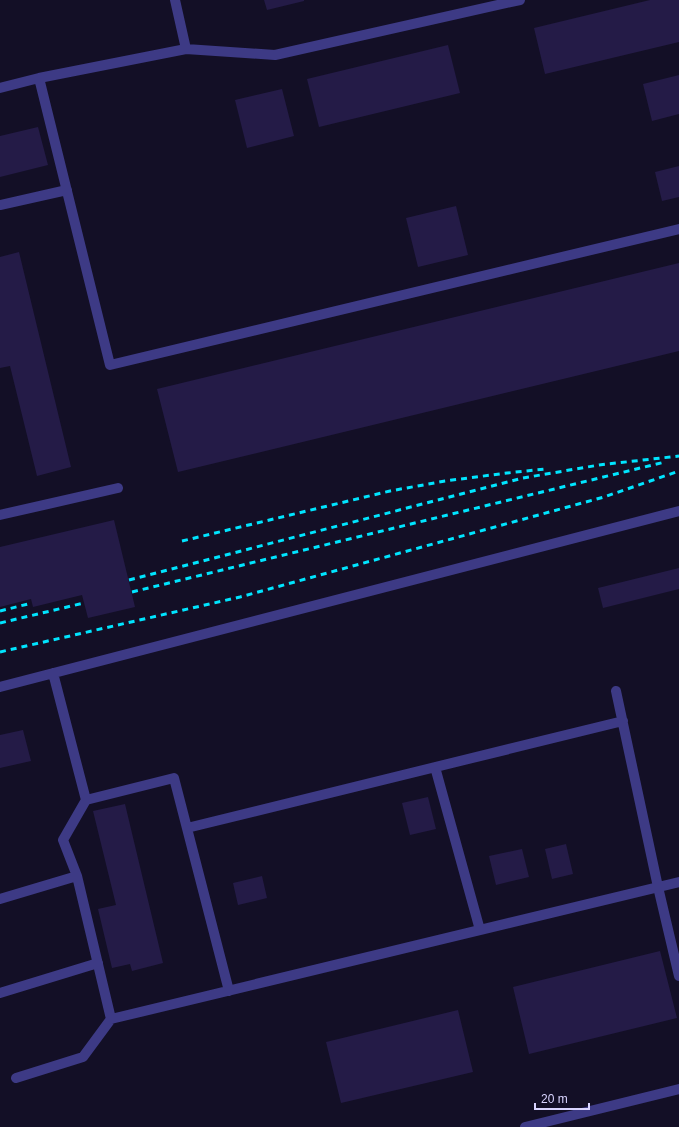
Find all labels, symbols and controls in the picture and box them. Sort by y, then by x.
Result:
scale bar [535,1085,589,1111]
text: 20 m [541,1092,568,1106]

